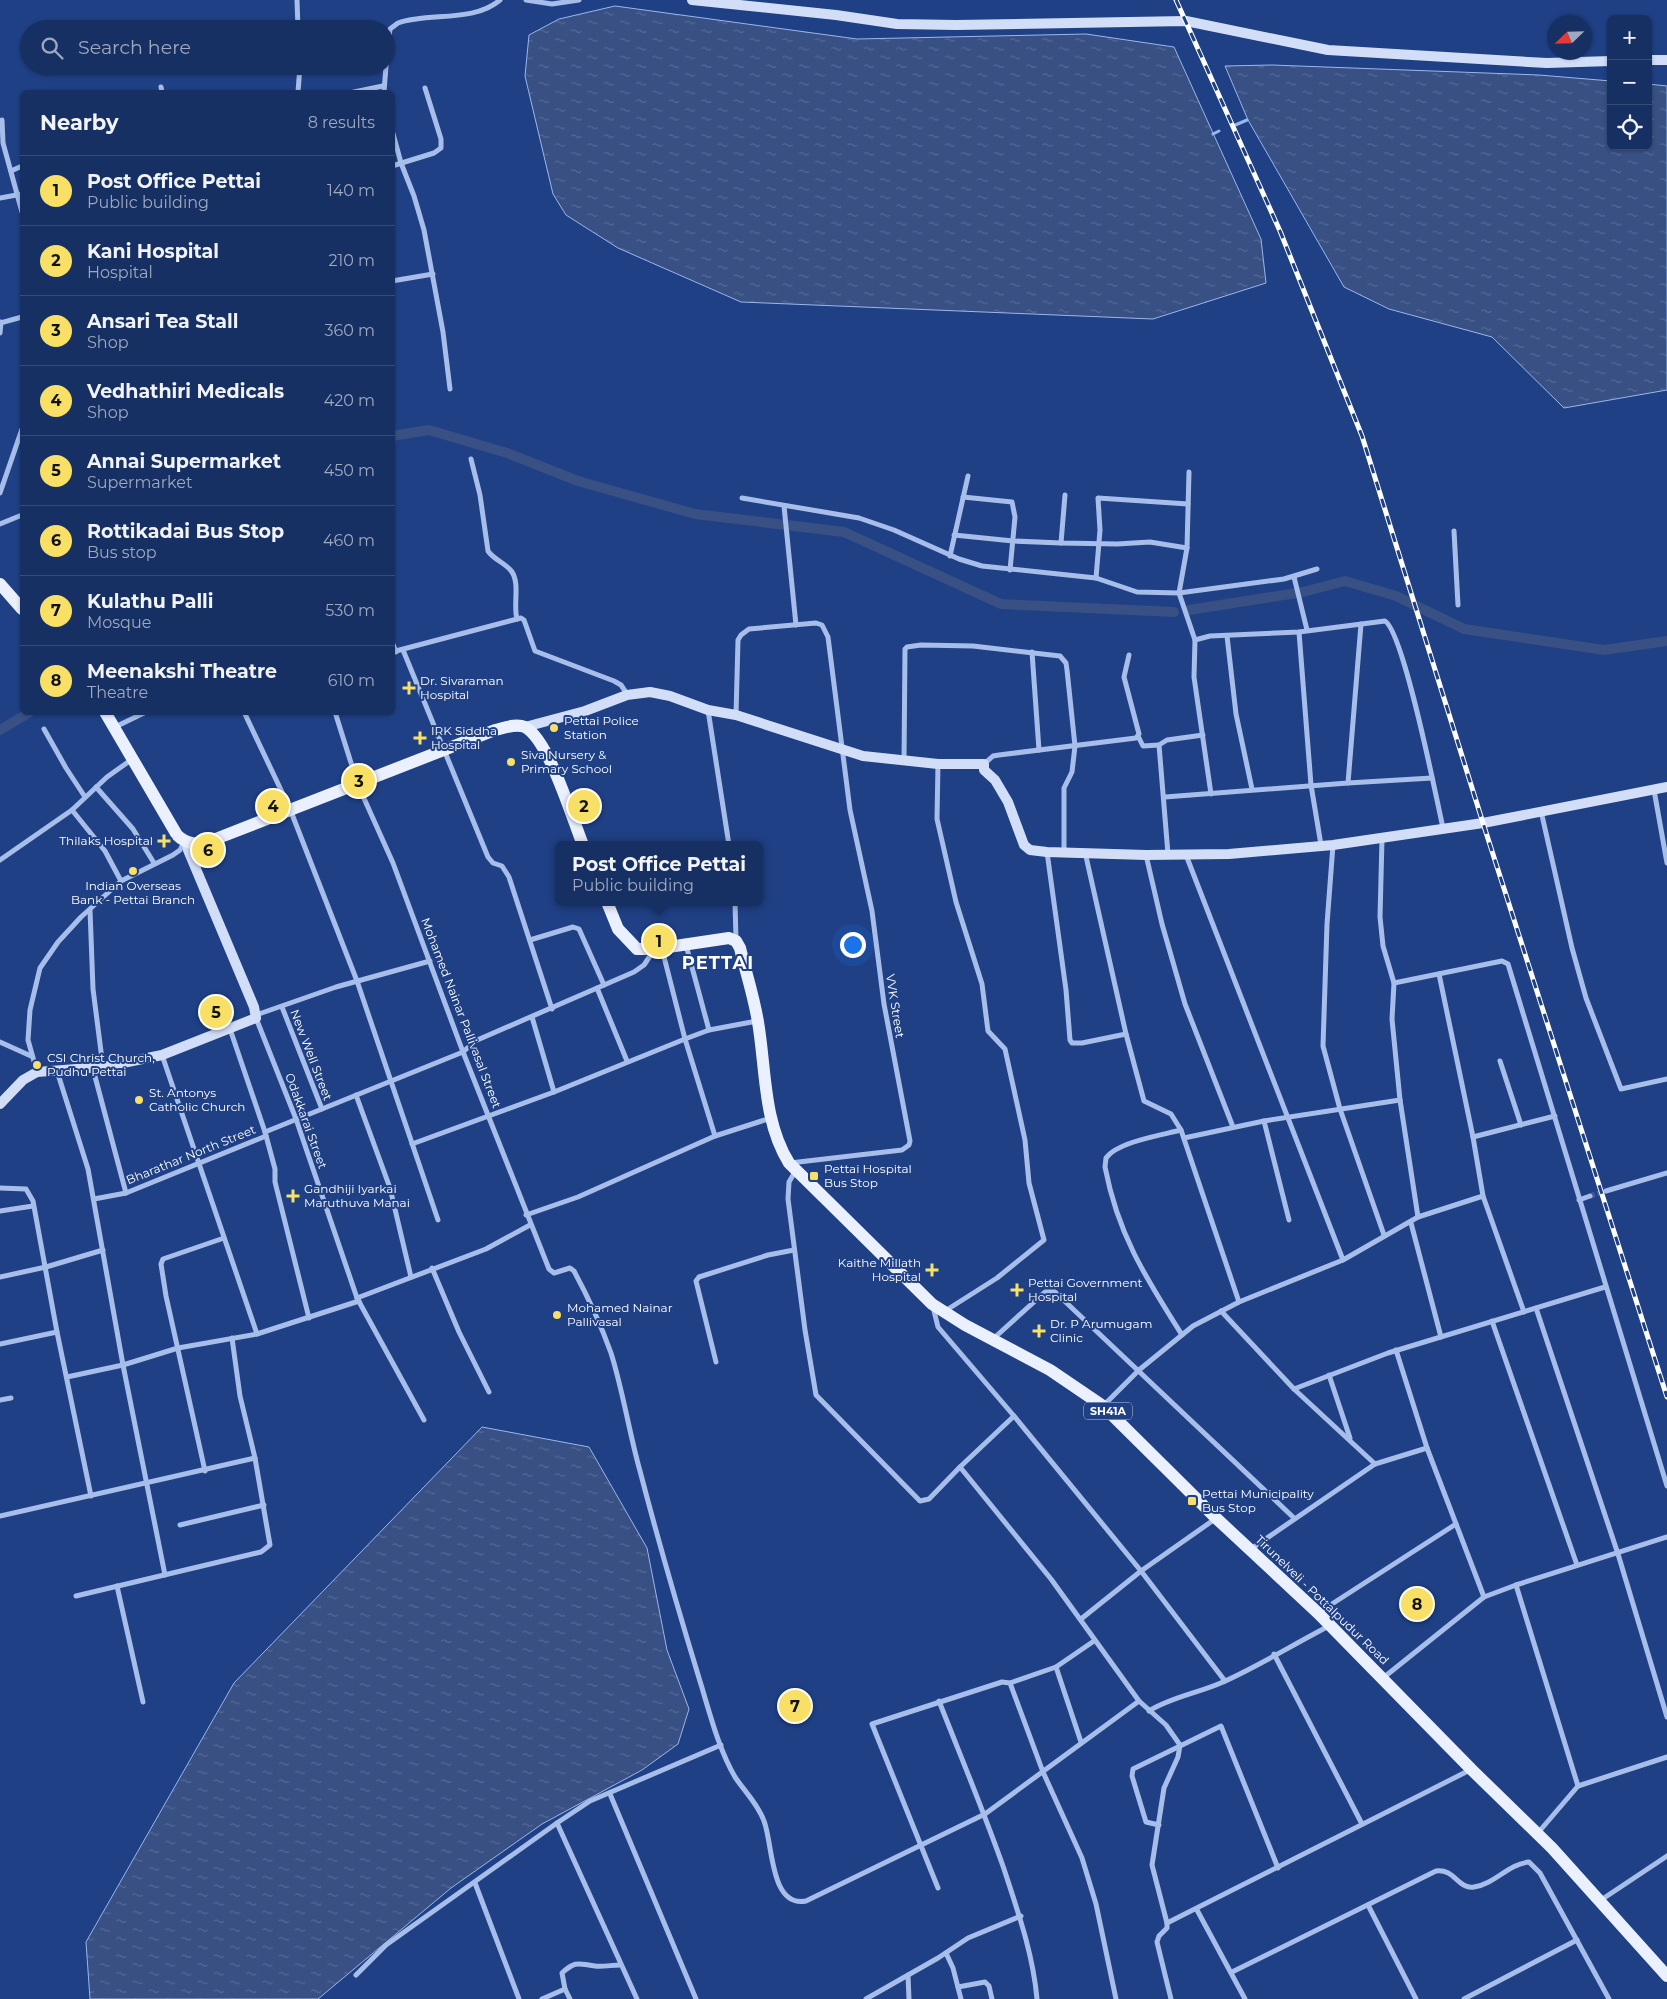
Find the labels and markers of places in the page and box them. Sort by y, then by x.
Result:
place label: Dr. Sivaraman Hospital [420,673,504,702]
marker: Dr. Sivaraman Hospital [402,681,416,695]
place label: Pettai Police Station [564,713,639,742]
marker: Pettai Police Station [548,722,560,734]
place label: IRK Siddha Hospital [431,723,497,752]
marker: IRK Siddha Hospital [413,731,427,745]
place label: Siva Nursery & Primary School [521,747,612,776]
marker: Siva Nursery & Primary School [505,756,517,768]
pin: 3 [343,762,375,800]
pin: 4 [257,787,289,825]
pin: 2 [568,787,600,825]
pin: 6 [192,831,224,869]
place label: Thilaks Hospital [59,833,153,848]
marker: Thilaks Hospital [157,834,171,848]
marker: Indian Overseas Bank - Pettai Branch [127,865,139,877]
place label: Indian Overseas Bank - Pettai Branch [71,878,195,907]
pin: 1 [643,922,675,960]
pin: 5 [200,993,232,1031]
place label: CSI Christ Church, Pudhu Pettai [47,1050,155,1079]
marker: CSI Christ Church, Pudhu Pettai [31,1059,43,1071]
place label: St. Antonys Catholic Church [149,1085,245,1114]
marker: St. Antonys Catholic Church [133,1094,145,1106]
place label: Pettai Hospital Bus Stop [824,1161,912,1190]
marker: Pettai Hospital Bus Stop [808,1170,820,1182]
place label: Gandhiji Iyarkai Maruthuva Manai [304,1181,410,1210]
marker: Gandhiji Iyarkai Maruthuva Manai [286,1189,300,1203]
place label: Kaithe Millath Hospital [838,1255,921,1284]
marker: Kaithe Millath Hospital [925,1263,939,1277]
place label: Pettai Government Hospital [1028,1275,1143,1304]
marker: Pettai Government Hospital [1010,1283,1024,1297]
place label: Mohamed Nainar Pallivasal [567,1300,673,1329]
marker: Mohamed Nainar Pallivasal [551,1309,563,1321]
place label: Dr. P Arumugam Clinic [1050,1316,1152,1345]
marker: Dr. P Arumugam Clinic [1032,1324,1046,1338]
place label: Pettai Municipality Bus Stop [1202,1486,1314,1515]
marker: Pettai Municipality Bus Stop [1186,1495,1198,1507]
pin: 8 [1401,1585,1433,1623]
pin: 7 [779,1687,811,1725]

